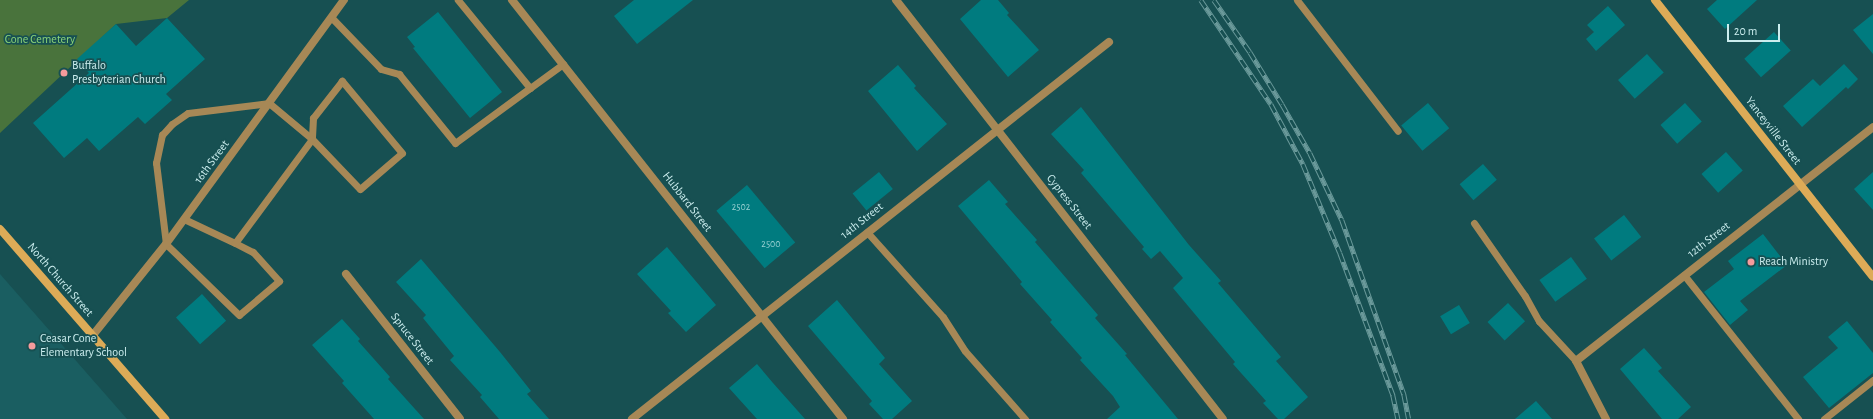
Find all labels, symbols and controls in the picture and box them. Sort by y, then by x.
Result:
scale bar [1729,16,1782,42]
text: 20 m [1734,25,1757,37]
park label: Cone Cemetery [5,33,75,47]
place label: Buffalo Presbyterian Church [72,59,166,87]
marker: Buffalo Presbyterian Church [59,68,69,78]
street label: Yanceyville Street [1742,94,1804,168]
street label: 16th Street [191,138,233,186]
street label: Hubbard Street [659,169,715,235]
street label: Cypress Street [1043,172,1095,232]
street label: 14th Street [838,200,886,242]
house number: 2502 [732,202,750,214]
street label: 12th Street [1685,219,1733,261]
house number: 2500 [761,239,781,251]
street label: North Church Street [24,240,96,320]
place label: Reach Ministry [1759,255,1828,269]
marker: Reach Ministry [1746,257,1756,267]
street label: Spruce Street [387,310,437,368]
place label: Ceasar Cone Elementary School [40,332,127,360]
marker: Ceasar Cone Elementary School [27,341,37,351]

